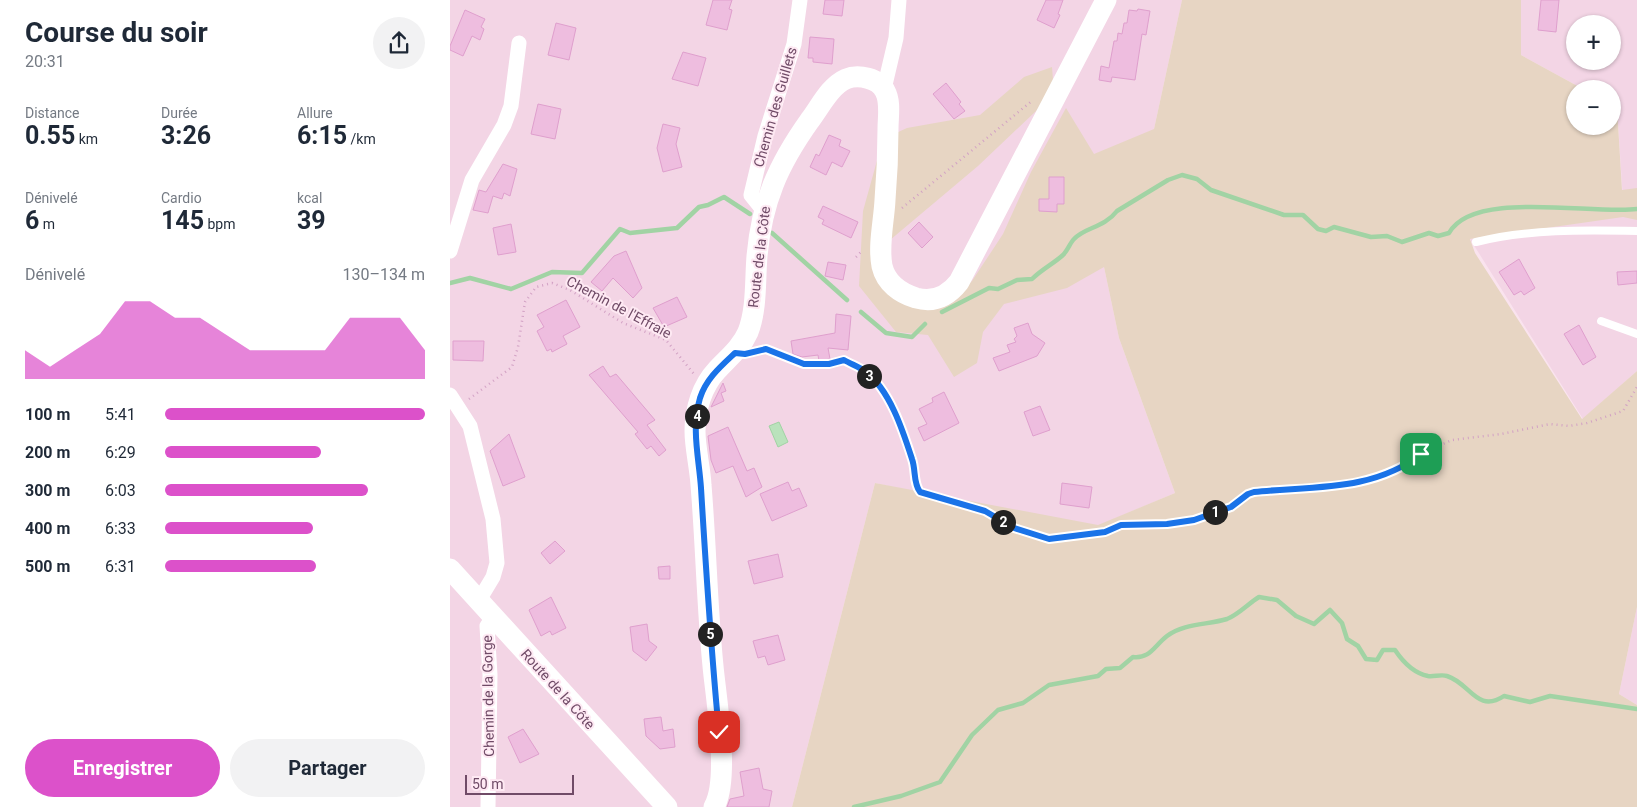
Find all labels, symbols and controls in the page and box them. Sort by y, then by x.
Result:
map controls [1566,15,1621,135]
button: + [1566,15,1621,70]
text: Course du soir [25,16,208,49]
button: share [373,17,425,69]
street label: Chemin des Guillets [750,45,800,169]
text: 20:31 [25,52,65,71]
button: − [1566,80,1621,135]
text: Distance [25,105,80,121]
text: Durée [161,105,197,121]
text: Allure [297,105,333,121]
text: 0.55 [25,121,75,150]
text: 3:26 [161,121,211,150]
text: 6:15 [297,121,347,150]
text: km [75,131,98,147]
text: /km [347,131,376,147]
text: Dénivelé [25,190,78,206]
text: Cardio [161,190,202,206]
text: kcal [297,190,322,206]
street label: Route de la Côte [745,205,773,309]
text: 6 [25,206,39,235]
text: 145 [161,206,204,235]
text: 39 [297,206,326,235]
text: m [39,216,55,232]
text: bpm [204,216,236,232]
text: Dénivelé [25,265,85,284]
text: 130–134 m [343,265,425,284]
street label: Chemin de l'Effraie [564,273,674,341]
pin: 3 [856,364,882,388]
text: 3 [865,368,874,384]
pin: 4 [684,404,710,428]
text: 100 m [25,405,70,424]
text: 5:41 [105,405,136,424]
text: 4 [693,408,702,424]
pin [1400,433,1442,475]
icon: arrive [1407,440,1435,468]
text: 200 m [25,443,70,462]
text: 6:29 [105,443,136,462]
text: 300 m [25,481,70,500]
text: 6:03 [105,481,136,500]
pin: 1 [1202,500,1228,524]
text: 1 [1211,504,1220,520]
pin: 2 [990,510,1016,534]
text: 2 [999,514,1008,530]
text: 400 m [25,519,70,538]
text: 6:33 [105,519,136,538]
text: 500 m [25,557,70,576]
text: 6:31 [105,557,136,576]
pin: 5 [698,622,722,646]
text: 5 [706,626,715,642]
street label: Chemin de la Gorge [479,635,497,757]
street label: Route de la Côte [518,646,598,732]
pin [698,711,740,753]
icon: check [705,718,733,746]
button: Enregistrer [25,739,220,797]
button: Partager [230,739,425,797]
scale bar [465,772,574,795]
text: 50 m [472,776,504,792]

